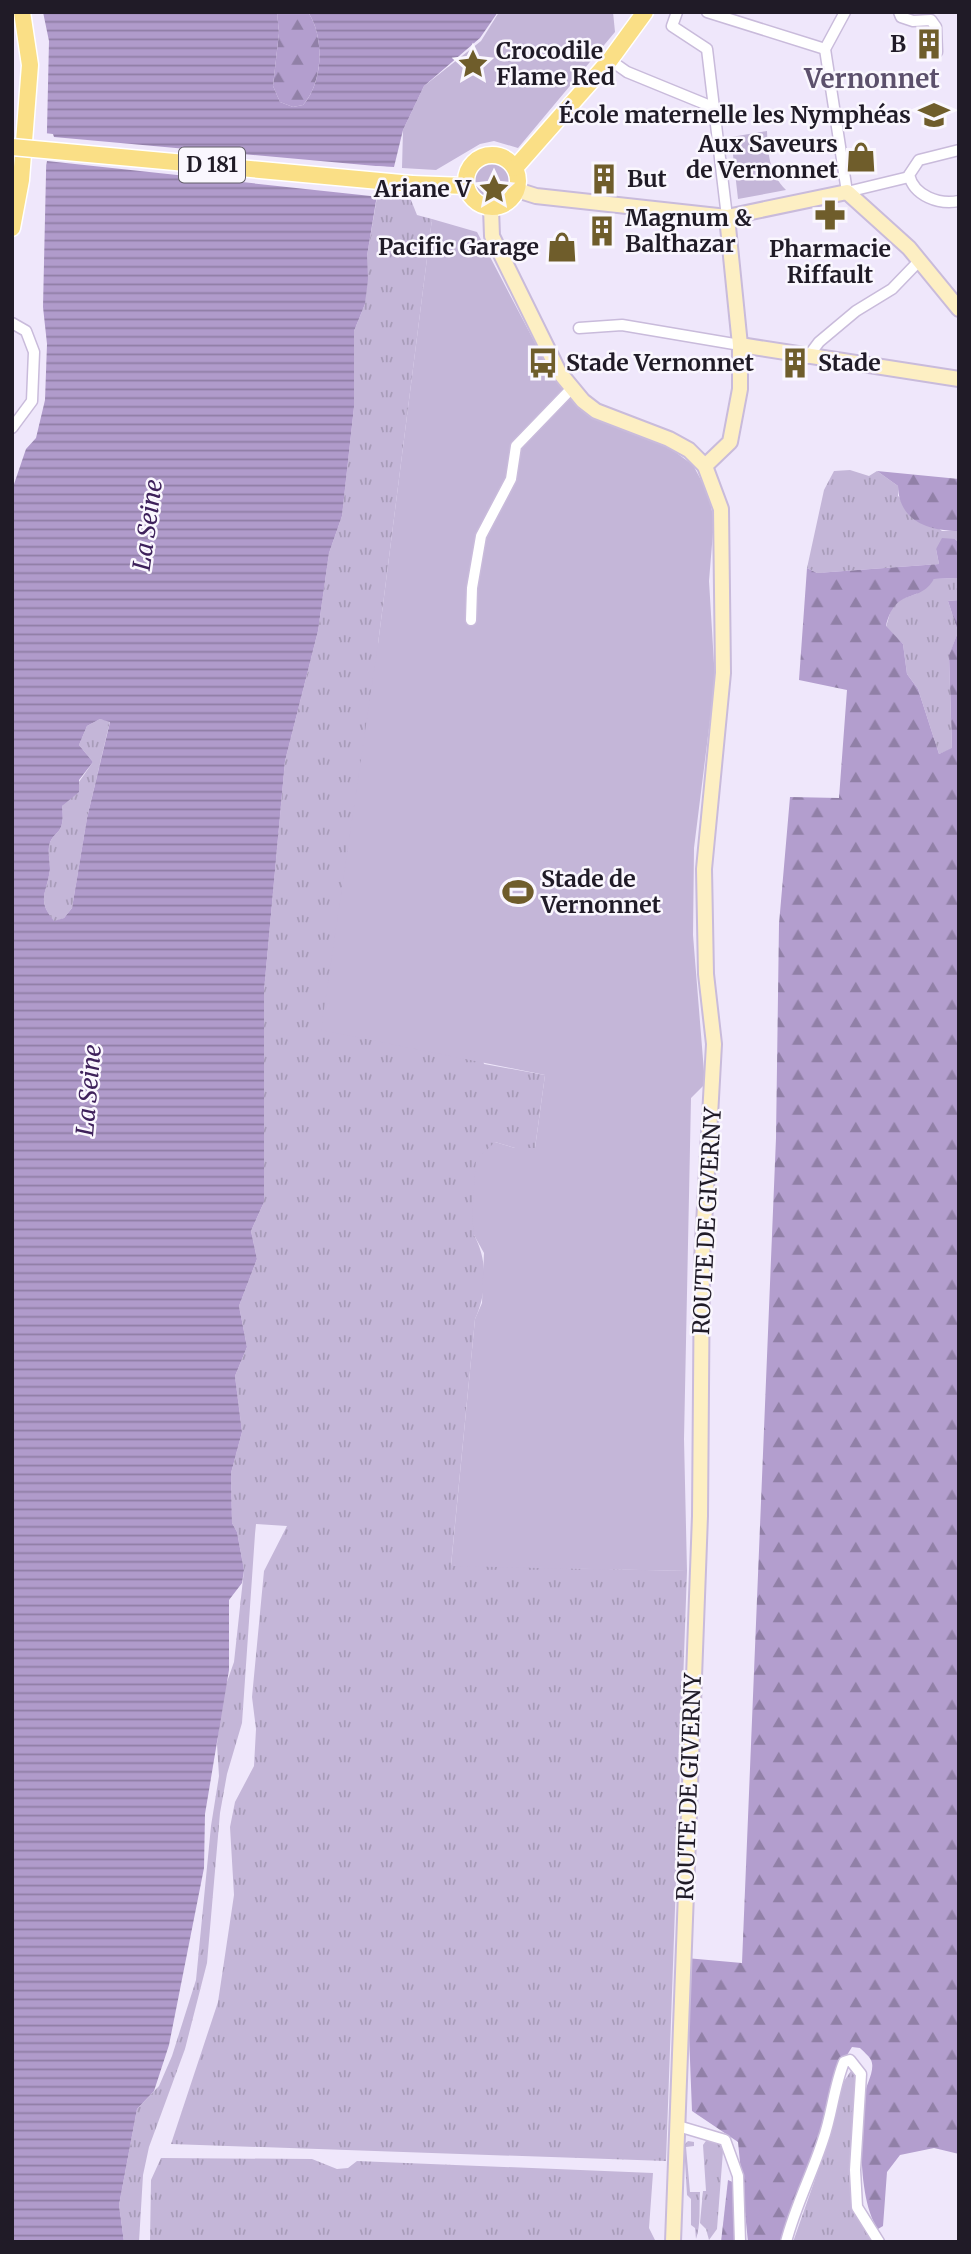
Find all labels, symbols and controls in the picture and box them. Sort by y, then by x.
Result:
building icon: B [912,27,946,61]
place label: B [890,29,906,58]
place label: Crocodile Flame Red [496,36,615,91]
place icon: Crocodile Flame Red [456,47,490,81]
district label: Vernonnet [803,62,940,95]
school or university icon: École maternelle les Nymphéas [917,98,951,132]
place label: École maternelle les Nymphéas [559,100,911,129]
place label: Aux Saveurs de Vernonnet [686,129,838,184]
shop icon: Aux Saveurs de Vernonnet [844,140,878,174]
road number: D 181 [179,148,245,182]
building icon: But [587,162,621,196]
place label: But [627,164,667,193]
place icon: Ariane V [477,172,511,206]
place label: Ariane V [373,174,472,203]
pharmacy icon: Pharmacie Riffault [813,198,847,232]
place label: Magnum & Balthazar [625,203,752,258]
building icon: Magnum & Balthazar [585,214,619,248]
shop icon: Pacific Garage [545,230,579,264]
place label: Pacific Garage [378,232,539,261]
place label: Pharmacie Riffault [769,234,891,289]
bus stop icon: Stade Vernonnet [526,346,560,380]
building icon: Stade [778,346,812,380]
place label: Stade Vernonnet [566,348,754,377]
place label: Stade [818,348,881,377]
water label: La Seine [126,477,169,573]
place label: Stade de Vernonnet [540,864,661,919]
sports icon: Stade de Vernonnet [501,875,535,909]
water label: La Seine [69,1043,108,1137]
street label: ROUTE DE GIVERNY [686,1105,727,1335]
street label: ROUTE DE GIVERNY [670,1671,707,1901]

